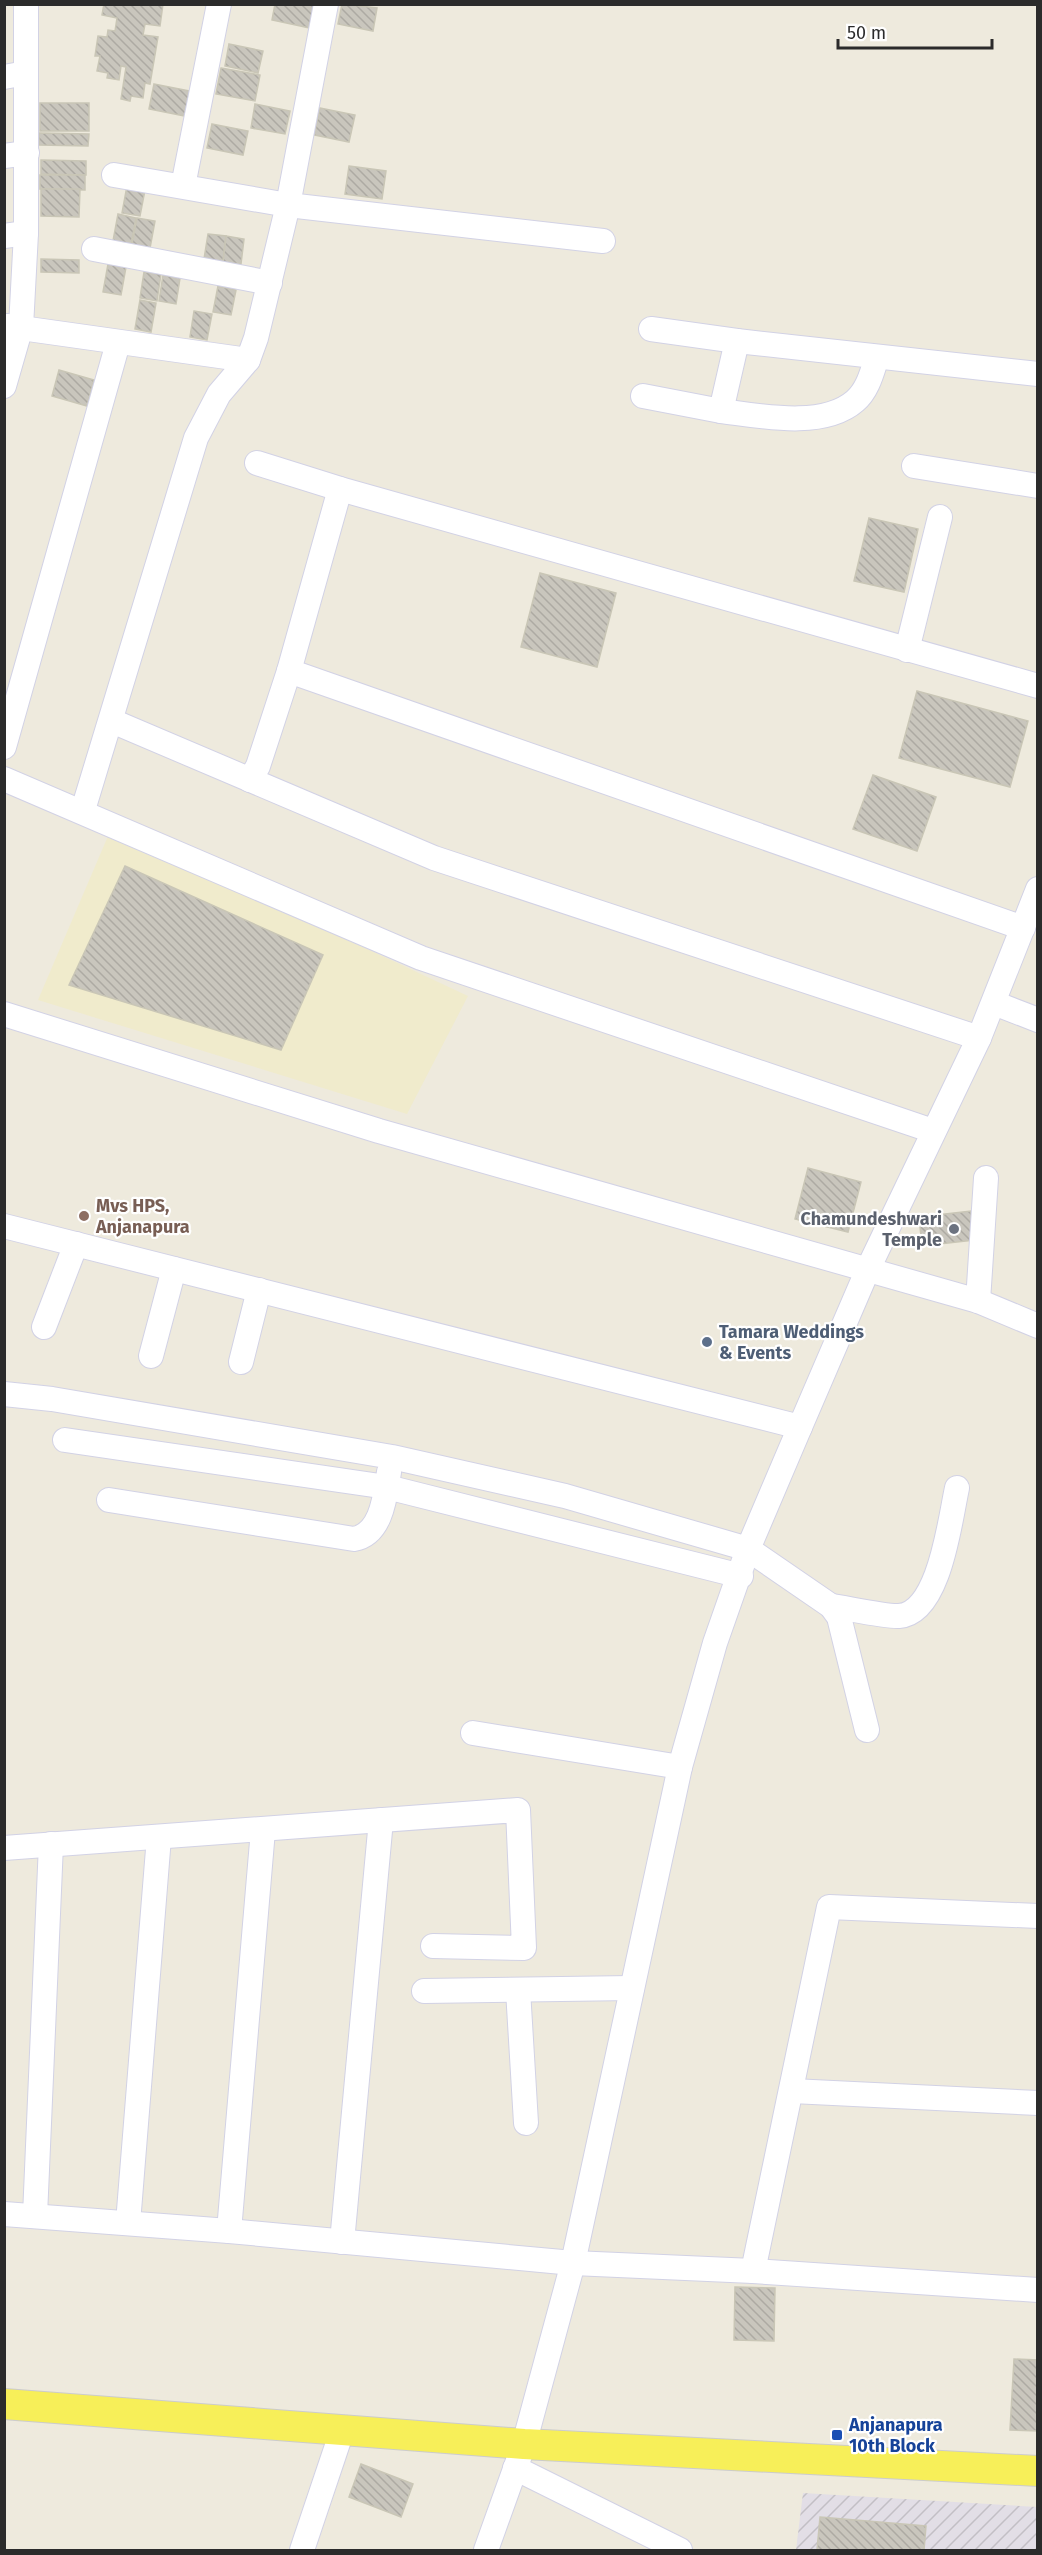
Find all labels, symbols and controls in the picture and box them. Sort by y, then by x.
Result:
scale bar [838,12,992,50]
text: 50 m [847,22,886,44]
place label: Mvs HPS, Anjanapura [95,1195,190,1238]
place label: Chamundeshwari Temple [800,1208,942,1251]
marker: Mvs HPS, Anjanapura [77,1209,91,1223]
marker: Chamundeshwari Temple [947,1222,961,1236]
place label: Tamara Weddings & Events [719,1321,864,1364]
marker: Tamara Weddings & Events [700,1335,714,1349]
place label: Anjanapura 10th Block [848,2414,943,2457]
marker: Anjanapura 10th Block [830,2428,844,2442]

